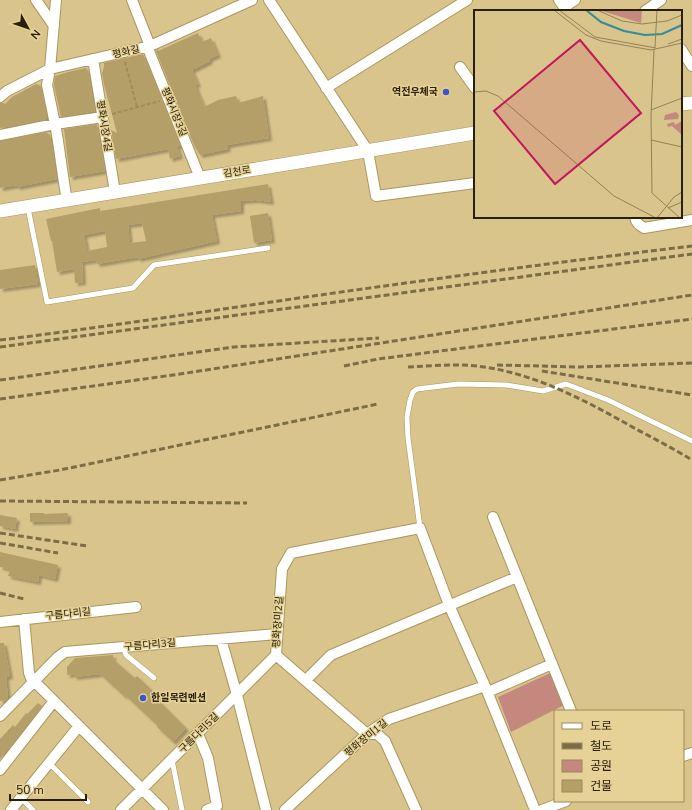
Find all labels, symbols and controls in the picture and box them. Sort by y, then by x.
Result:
north arrow [8,8,48,48]
inset map [474,10,682,218]
text: N [27,26,44,42]
street label: 평화길 [111,42,141,62]
street label: 평화시장3길 [158,85,190,139]
place label: 역전우체국 [392,85,438,99]
marker: 역전우체국 [441,87,451,97]
street label: 평화시장4길 [93,99,115,153]
street label: 김천로 [222,163,252,181]
street label: 평화장미2길 [269,596,287,648]
street label: 구름다리길 [44,605,92,623]
street label: 구름다리3길 [123,636,177,654]
place label: 한일목련멘션 [151,691,206,705]
marker: 한일목련멘션 [138,693,148,703]
street label: 구름다리5길 [176,710,222,756]
legend [554,710,684,802]
street label: 평화장미1길 [341,716,391,760]
text: 도로 [590,718,612,734]
text: 철도 [590,738,612,754]
text: 공원 [590,758,612,774]
scale bar [10,776,86,802]
text: 건물 [590,778,612,794]
text: 50 m [16,782,44,798]

